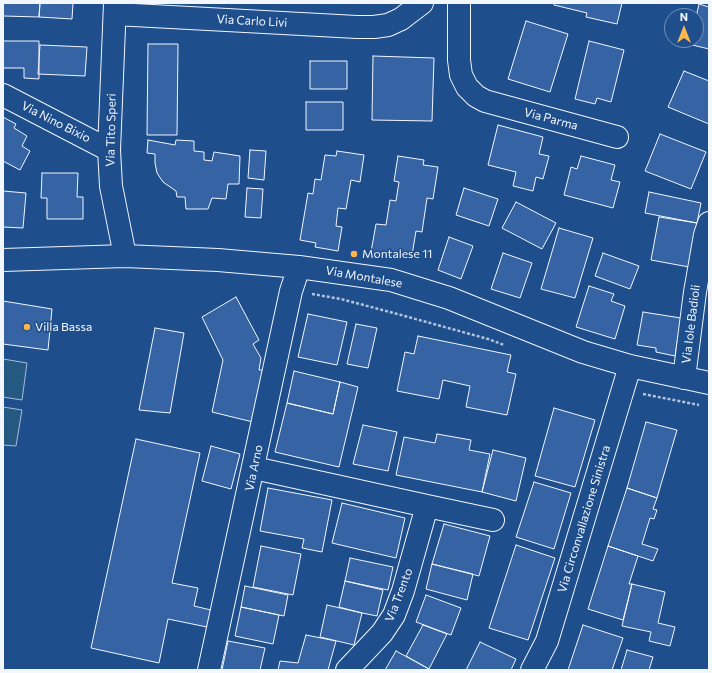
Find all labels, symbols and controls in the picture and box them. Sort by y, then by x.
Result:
north arrow [664,8,704,48]
text: N [680,10,688,23]
street label: Via Carlo Livi [216,12,288,30]
street label: Via Tito Speri [103,93,119,167]
street label: Via Nino Bixio [19,98,93,146]
street label: Via Parma [522,105,580,133]
place label: Montalese 11 [362,247,432,261]
marker: Montalese 11 [349,249,359,259]
street label: Via Montalese [324,263,404,291]
street label: Via Iole Badioli [679,284,703,364]
place label: Villa Bassa [35,320,92,334]
marker: Villa Bassa [22,322,32,332]
street label: Via Arno [242,444,266,492]
street label: Via Circonvallazione Sinistra [555,444,613,594]
street label: Via Trento [382,566,416,624]

